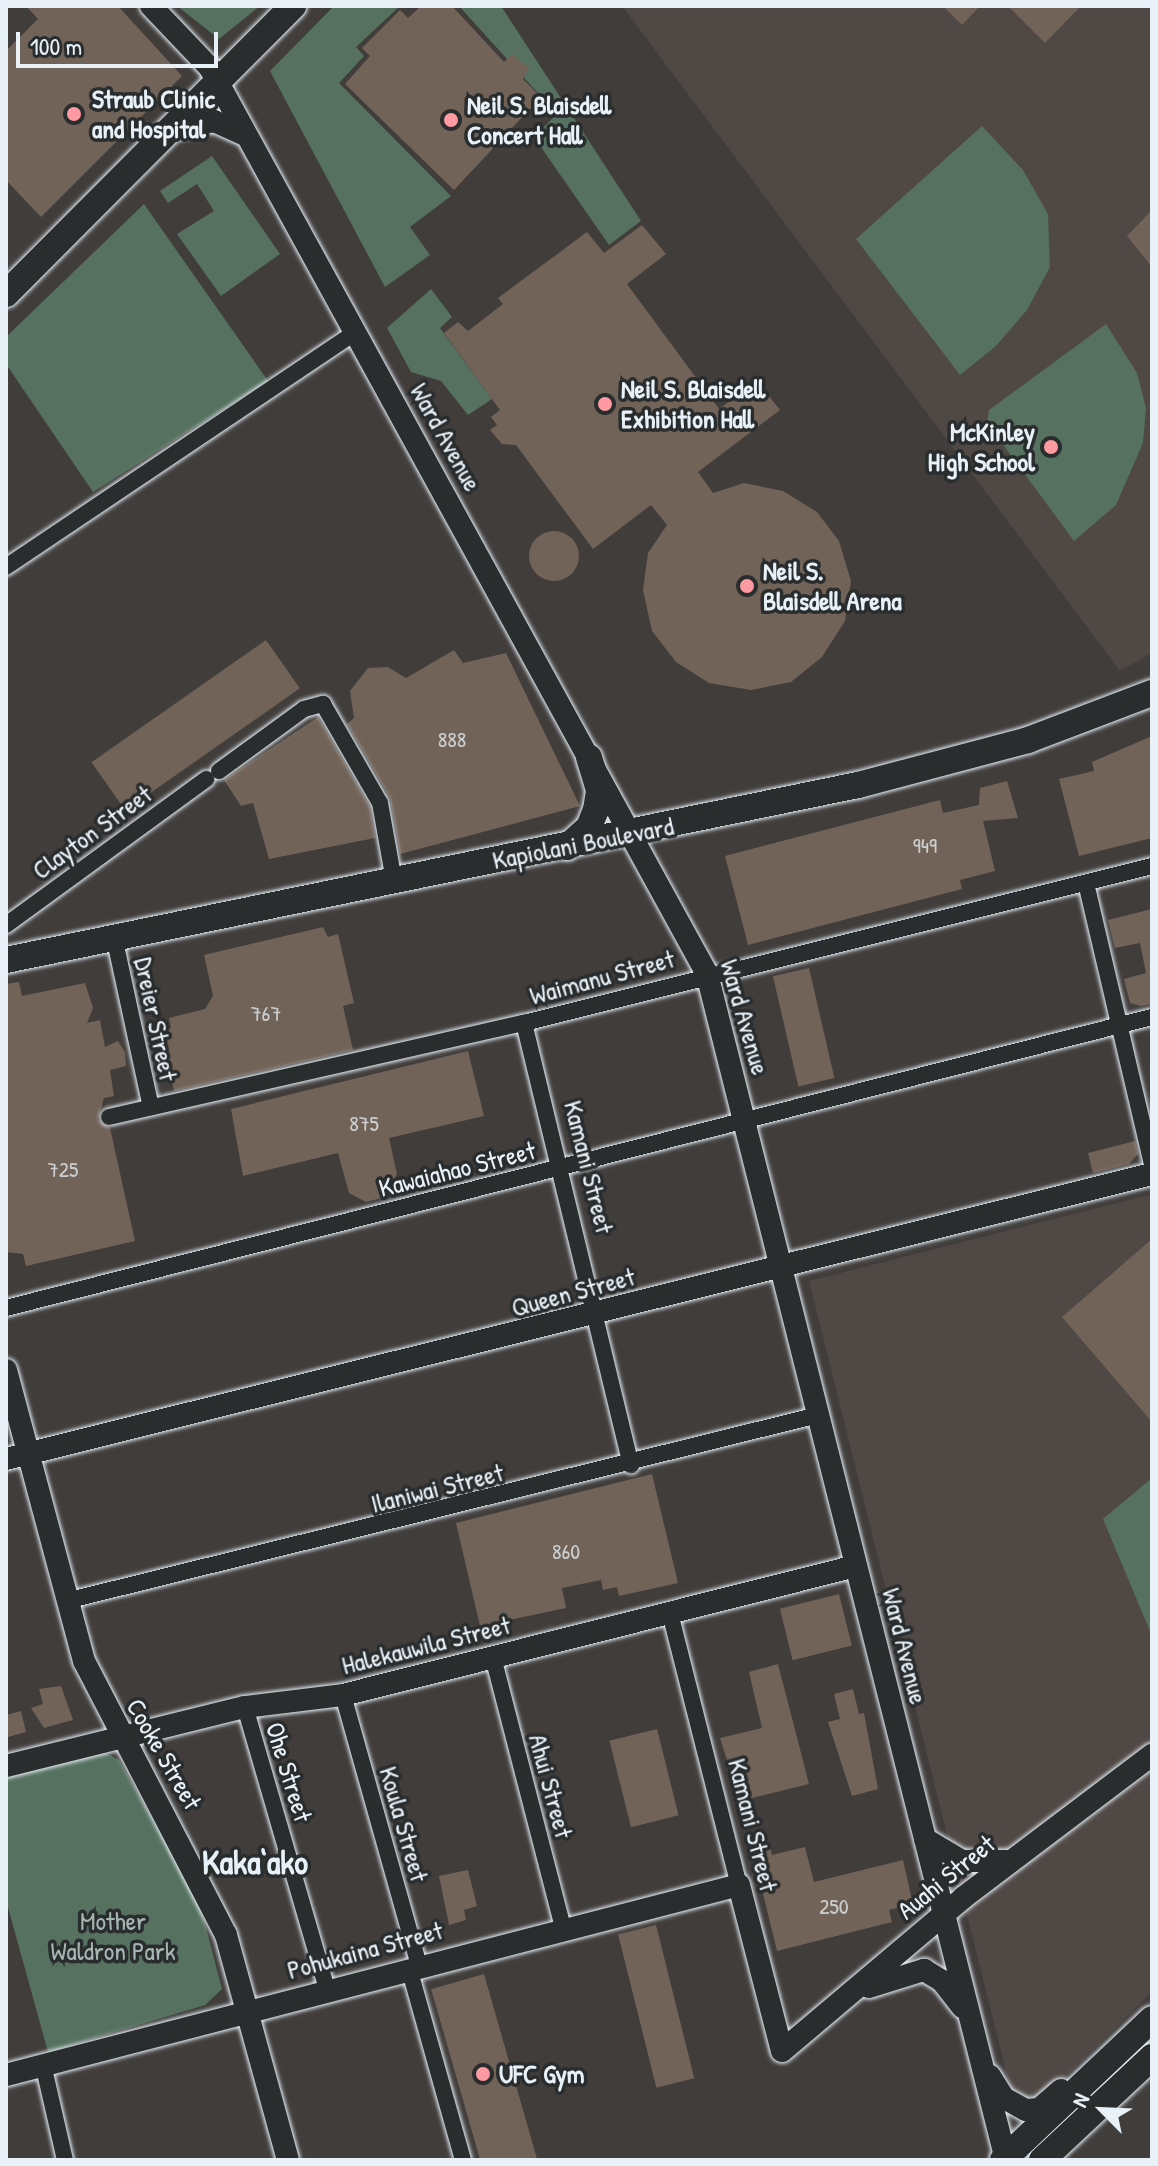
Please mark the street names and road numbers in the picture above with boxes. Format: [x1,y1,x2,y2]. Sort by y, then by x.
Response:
street label: Ward Avenue [404,378,488,496]
street label: Clayton Street [26,778,158,886]
street label: Kapiolani Boulevard [490,810,676,876]
street label: Waimanu Street [526,943,678,1011]
street label: Dreier Street [128,954,184,1084]
street label: Ward Avenue [714,956,776,1078]
street label: Kamani Street [557,1097,621,1237]
street label: Kawaiahao Street [376,1134,538,1204]
street label: Queen Street [508,1261,638,1323]
street label: Ilaniwai Street [368,1456,506,1520]
street label: Ward Avenue [876,1585,934,1707]
street label: Halekauwila Street [339,1609,513,1681]
street label: Cooke Street [120,1693,208,1815]
street label: Ohe Street [259,1719,319,1825]
street label: Ahui Street [522,1731,580,1841]
street label: Kamani Street [721,1755,785,1895]
street label: Koula Street [373,1763,435,1885]
street label: Auahi Street [891,1828,1001,1926]
street label: Pohukaina Street [284,1914,446,1986]

